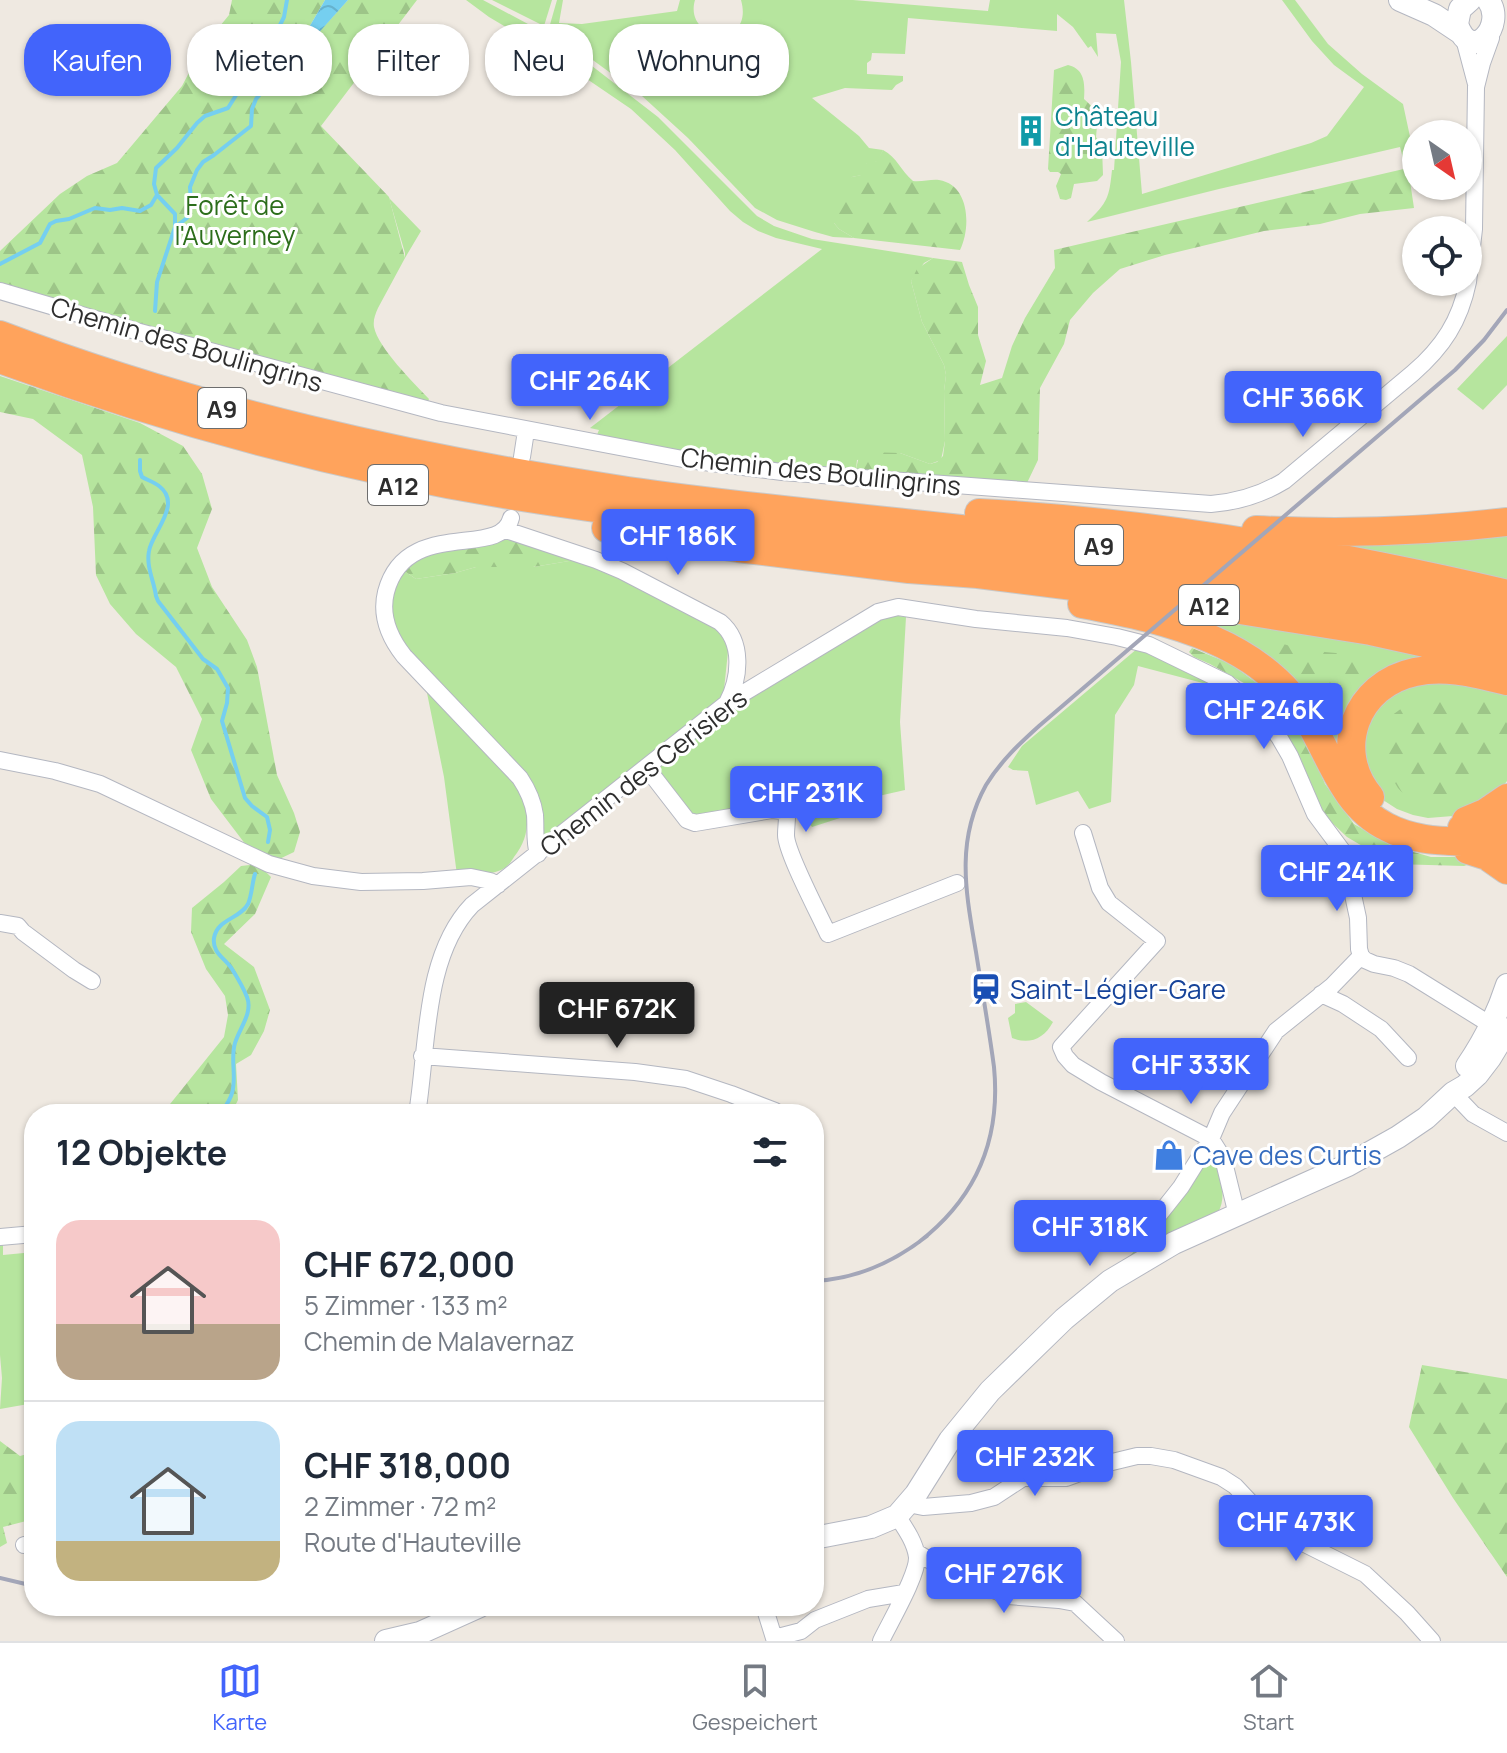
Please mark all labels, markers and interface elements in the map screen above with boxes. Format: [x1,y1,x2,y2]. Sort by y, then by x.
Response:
chip: Kaufen [24,24,171,96]
chip: Mieten [187,24,332,96]
chip: Filter [348,24,469,96]
chip: Neu [485,24,593,96]
chip: Wohnung [609,24,789,96]
place label: Château d'Hauteville [1055,98,1195,164]
building icon: Château d'Hauteville [1014,114,1048,148]
north arrow [1402,120,1482,200]
map controls [1402,120,1482,296]
park label: Forêt de l'Auverney [175,187,296,253]
button: locate [1402,216,1482,296]
street label: Chemin des Boulingrins [47,288,327,400]
pin: CHF 264K [507,354,673,422]
text: CHF 264K [529,362,651,398]
pin: CHF 366K [1220,371,1386,439]
text: CHF 366K [1242,379,1364,415]
road number: A9 [198,388,246,428]
street label: Chemin des Boulingrins [679,438,963,504]
road number: A12 [368,465,428,505]
pin: CHF 186K [595,509,761,577]
text: CHF 186K [619,517,737,553]
road number: A9 [1075,525,1123,565]
road number: A12 [1179,585,1239,625]
street label: Chemin des Cerisiers [532,680,754,864]
pin: CHF 246K [1181,683,1347,751]
text: CHF 246K [1204,691,1324,727]
pin: CHF 231K [723,766,889,834]
text: CHF 231K [748,774,864,810]
pin: CHF 241K [1254,845,1420,913]
text: CHF 241K [1279,853,1395,889]
place label: Saint-Légier-Gare [1010,971,1226,1007]
station icon: Saint-Légier-Gare [969,972,1003,1006]
pin: CHF 672K [534,982,700,1050]
text: CHF 672K [557,990,677,1026]
pin: CHF 333K [1108,1038,1274,1106]
text: CHF 333K [1132,1046,1250,1082]
text: 12 Objekte [56,1129,227,1175]
icon: filters [748,1130,792,1174]
place label: Cave des Curtis [1193,1137,1382,1173]
shop icon: Cave des Curtis [1152,1138,1186,1172]
pin: CHF 318K [1007,1200,1173,1268]
text: CHF 318K [1032,1208,1148,1244]
text: CHF 672,000 [304,1241,515,1287]
icon: home [120,1252,216,1348]
text: 5 Zimmer · 133 m² [304,1287,508,1323]
text: Chemin de Malavernaz [304,1323,575,1359]
pin: CHF 232K [952,1430,1118,1498]
text: CHF 232K [975,1438,1095,1474]
text: CHF 318,000 [304,1442,511,1488]
icon: home [120,1453,216,1549]
text: 2 Zimmer · 72 m² [304,1488,496,1524]
pin: CHF 473K [1213,1495,1379,1563]
text: CHF 473K [1237,1503,1355,1539]
text: Route d'Hauteville [304,1524,521,1560]
pin: CHF 276K [921,1547,1087,1615]
text: CHF 276K [944,1555,1064,1591]
tab: Karte [213,1659,267,1737]
tab: Gespeichert [692,1659,818,1737]
tab: Start [1243,1659,1294,1737]

